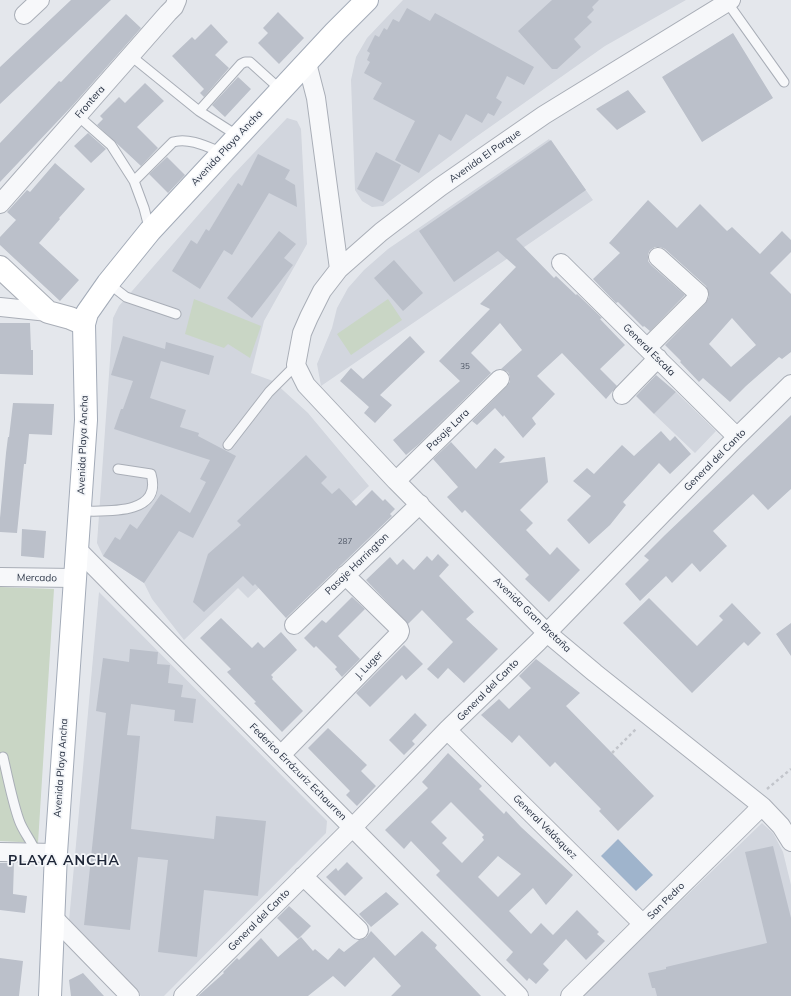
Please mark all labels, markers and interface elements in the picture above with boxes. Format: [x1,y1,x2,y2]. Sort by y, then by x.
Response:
street label: Frontera [73,83,107,121]
street label: Avenida Playa Ancha [189,108,265,188]
street label: Avenida El Parque [447,127,523,185]
street label: General Escala [620,321,678,379]
house number: 35 [460,362,470,372]
street label: Avenida Playa Ancha [75,395,91,495]
street label: Pasaje Lara [424,407,472,453]
street label: General del Canto [682,427,748,493]
street label: Pasaje Harrington [323,531,391,597]
house number: 287 [338,537,352,547]
street label: Mercado [17,572,57,584]
street label: Avenida Gran Bretaña [491,575,573,655]
street label: J. Luger [353,649,385,681]
street label: General del Canto [455,657,521,723]
street label: Avenida Playa Ancha [52,718,70,818]
street label: Federico Errázuriz Echaurren [247,721,349,823]
street label: General Velásquez [510,792,580,862]
district label: PLAYA ANCHA [8,853,120,869]
street label: San Pedro [645,880,687,922]
street label: General del Canto [226,887,292,953]

